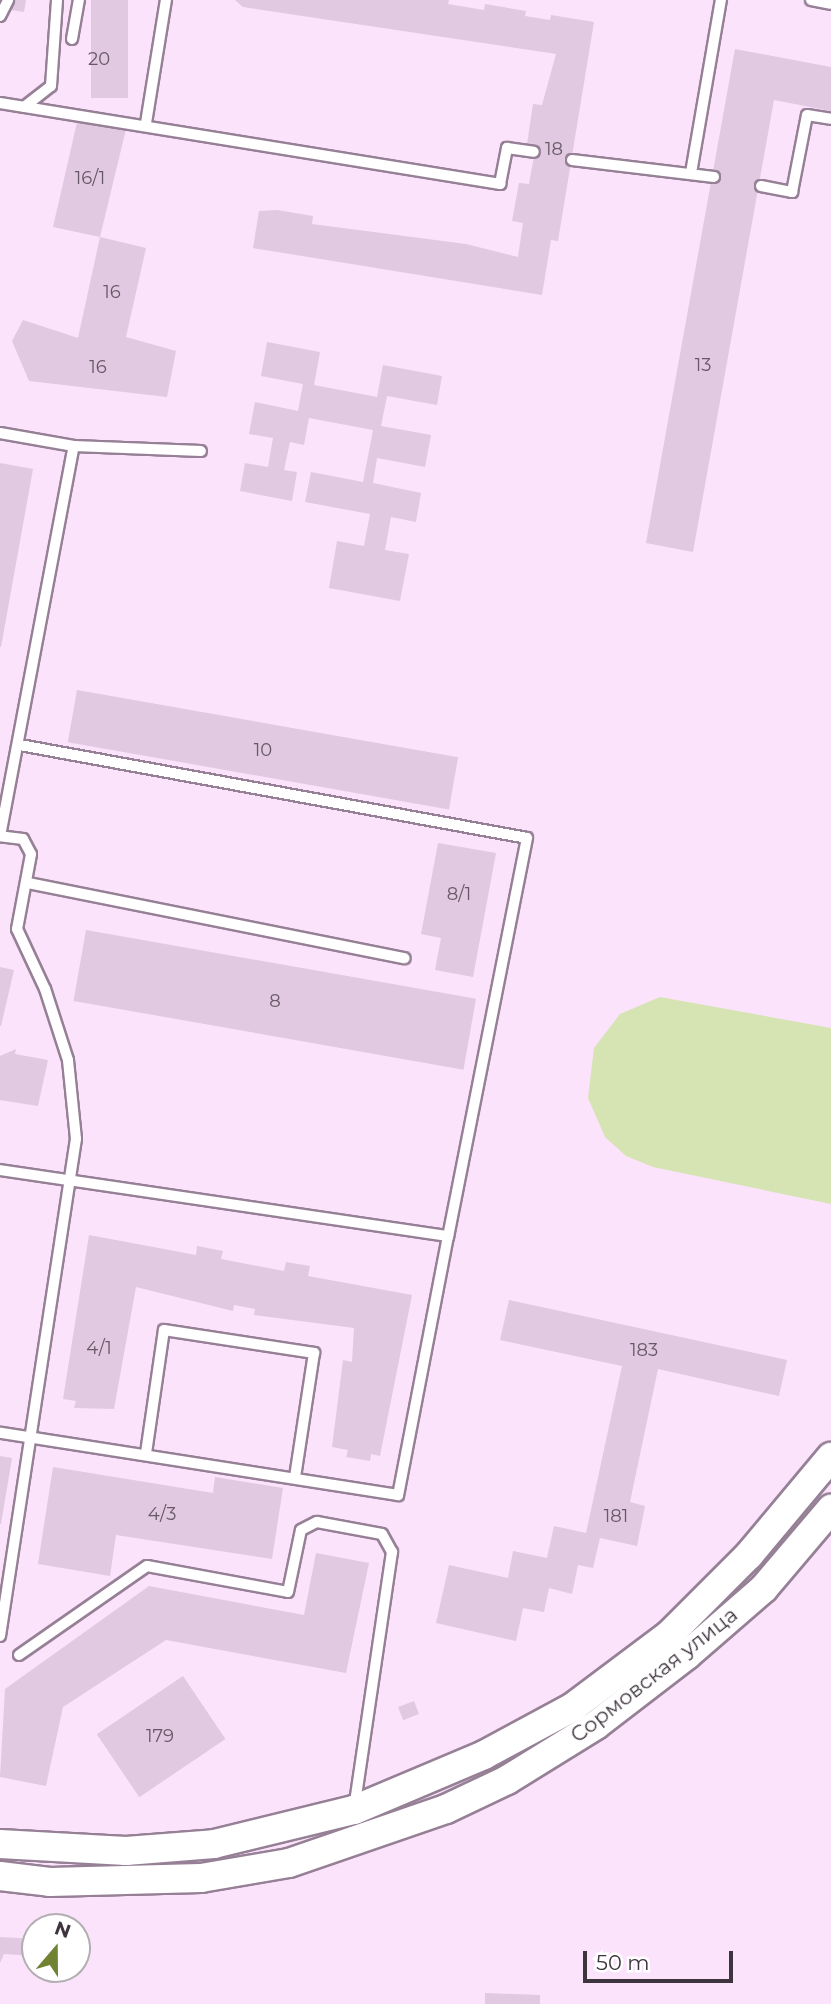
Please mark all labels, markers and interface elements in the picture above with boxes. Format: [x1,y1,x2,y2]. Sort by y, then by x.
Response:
house number: 20 [88,48,110,70]
house number: 18 [545,138,563,160]
house number: 16/1 [75,167,105,189]
house number: 16 [103,281,121,303]
house number: 13 [695,354,711,376]
house number: 16 [89,356,107,378]
house number: 10 [254,739,272,761]
house number: 8/1 [447,883,471,905]
house number: 8 [269,990,281,1012]
house number: 4/1 [86,1337,112,1359]
house number: 183 [630,1339,658,1361]
house number: 4/3 [148,1503,176,1525]
house number: 181 [604,1505,628,1527]
street label: Сормовская улица [566,1602,742,1748]
house number: 179 [146,1725,174,1747]
north arrow [21,1913,91,1983]
text: N [52,1916,74,1943]
scale bar [586,1938,736,1982]
text: 50 m [596,1950,650,1975]

